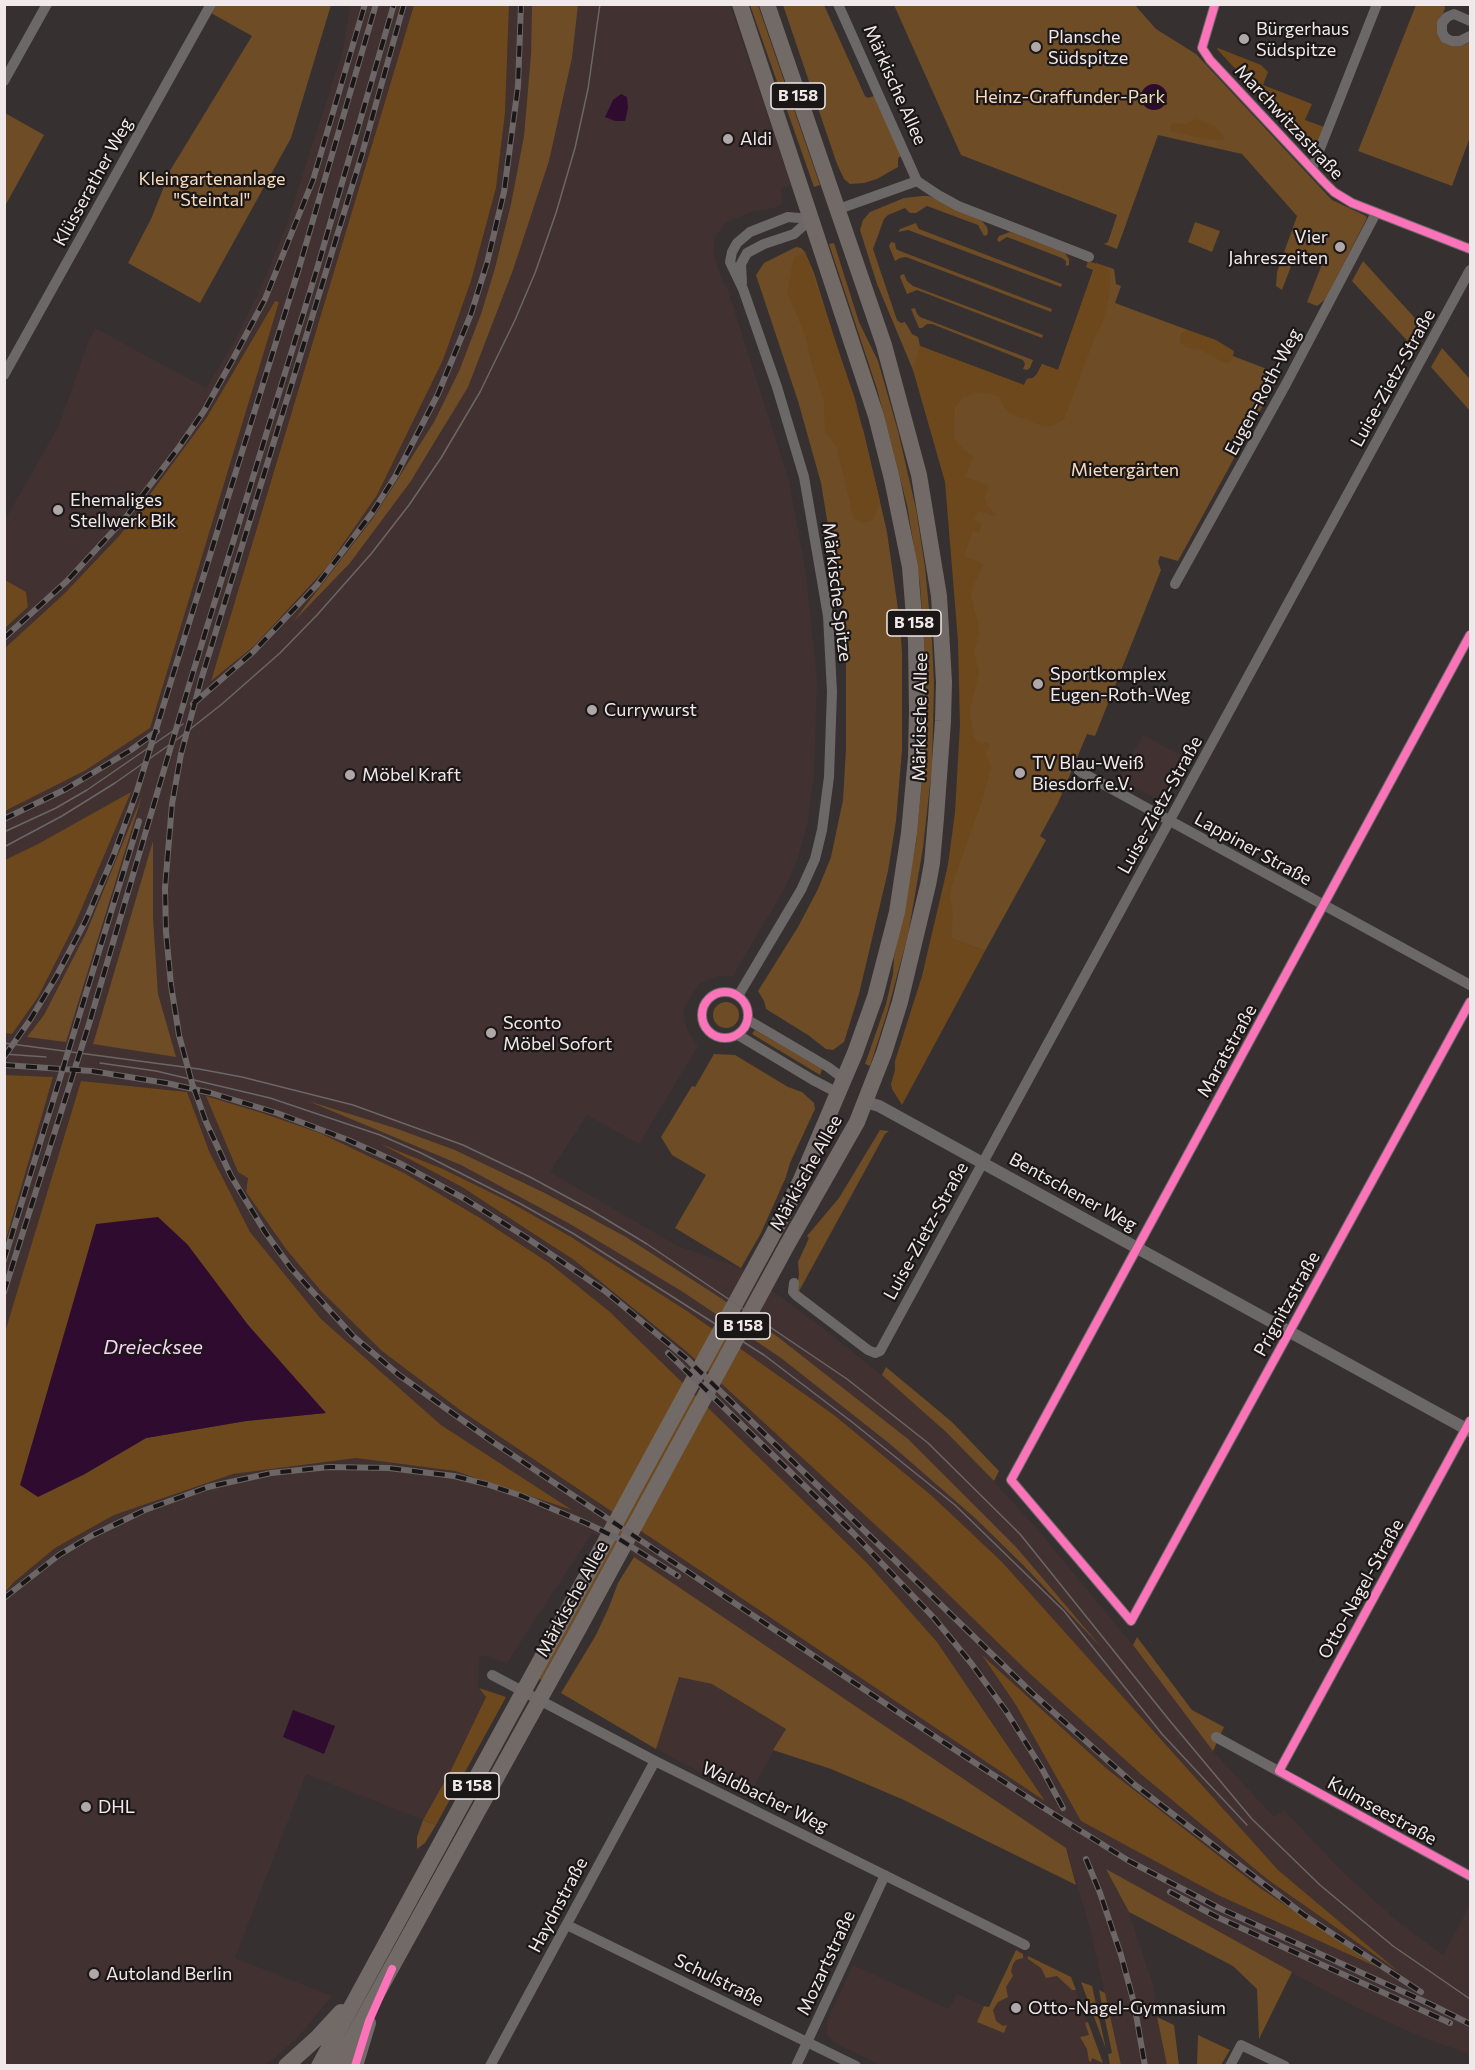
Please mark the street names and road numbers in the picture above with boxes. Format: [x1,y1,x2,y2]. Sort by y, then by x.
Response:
street label: Märkische Allee [859,22,931,148]
street label: Marchwitzastraße [1230,60,1348,184]
road number: B 158 [771,83,825,109]
street label: Klüsserather Weg [49,114,137,250]
street label: Luise-Zietz-Straße [1346,305,1440,451]
street label: Eugen-Roth-Weg [1220,325,1306,459]
street label: Märkische Spitze [818,521,856,663]
road number: B 158 [887,610,941,636]
street label: Märkische Allee [908,652,932,782]
street label: Luise-Zietz-Straße [1113,732,1207,878]
street label: Lappiner Straße [1191,808,1315,890]
street label: Maratstraße [1193,1001,1261,1101]
street label: Märkische Allee [765,1111,847,1235]
street label: Bentschener Weg [1005,1148,1141,1236]
street label: Luise-Zietz-Straße [879,1158,973,1304]
street label: Prignitzstraße [1249,1248,1325,1360]
road number: B 158 [716,1313,770,1339]
street label: Otto-Nagel-Straße [1314,1515,1408,1663]
street label: Märkische Allee [531,1537,613,1661]
street label: Waldbacher Weg [698,1757,832,1837]
street label: Kulmseestraße [1324,1772,1440,1850]
road number: B 158 [445,1773,499,1799]
street label: Haydnstraße [524,1854,592,1956]
street label: Mozartstraße [792,1907,860,2019]
street label: Schulstraße [671,1949,767,2011]

